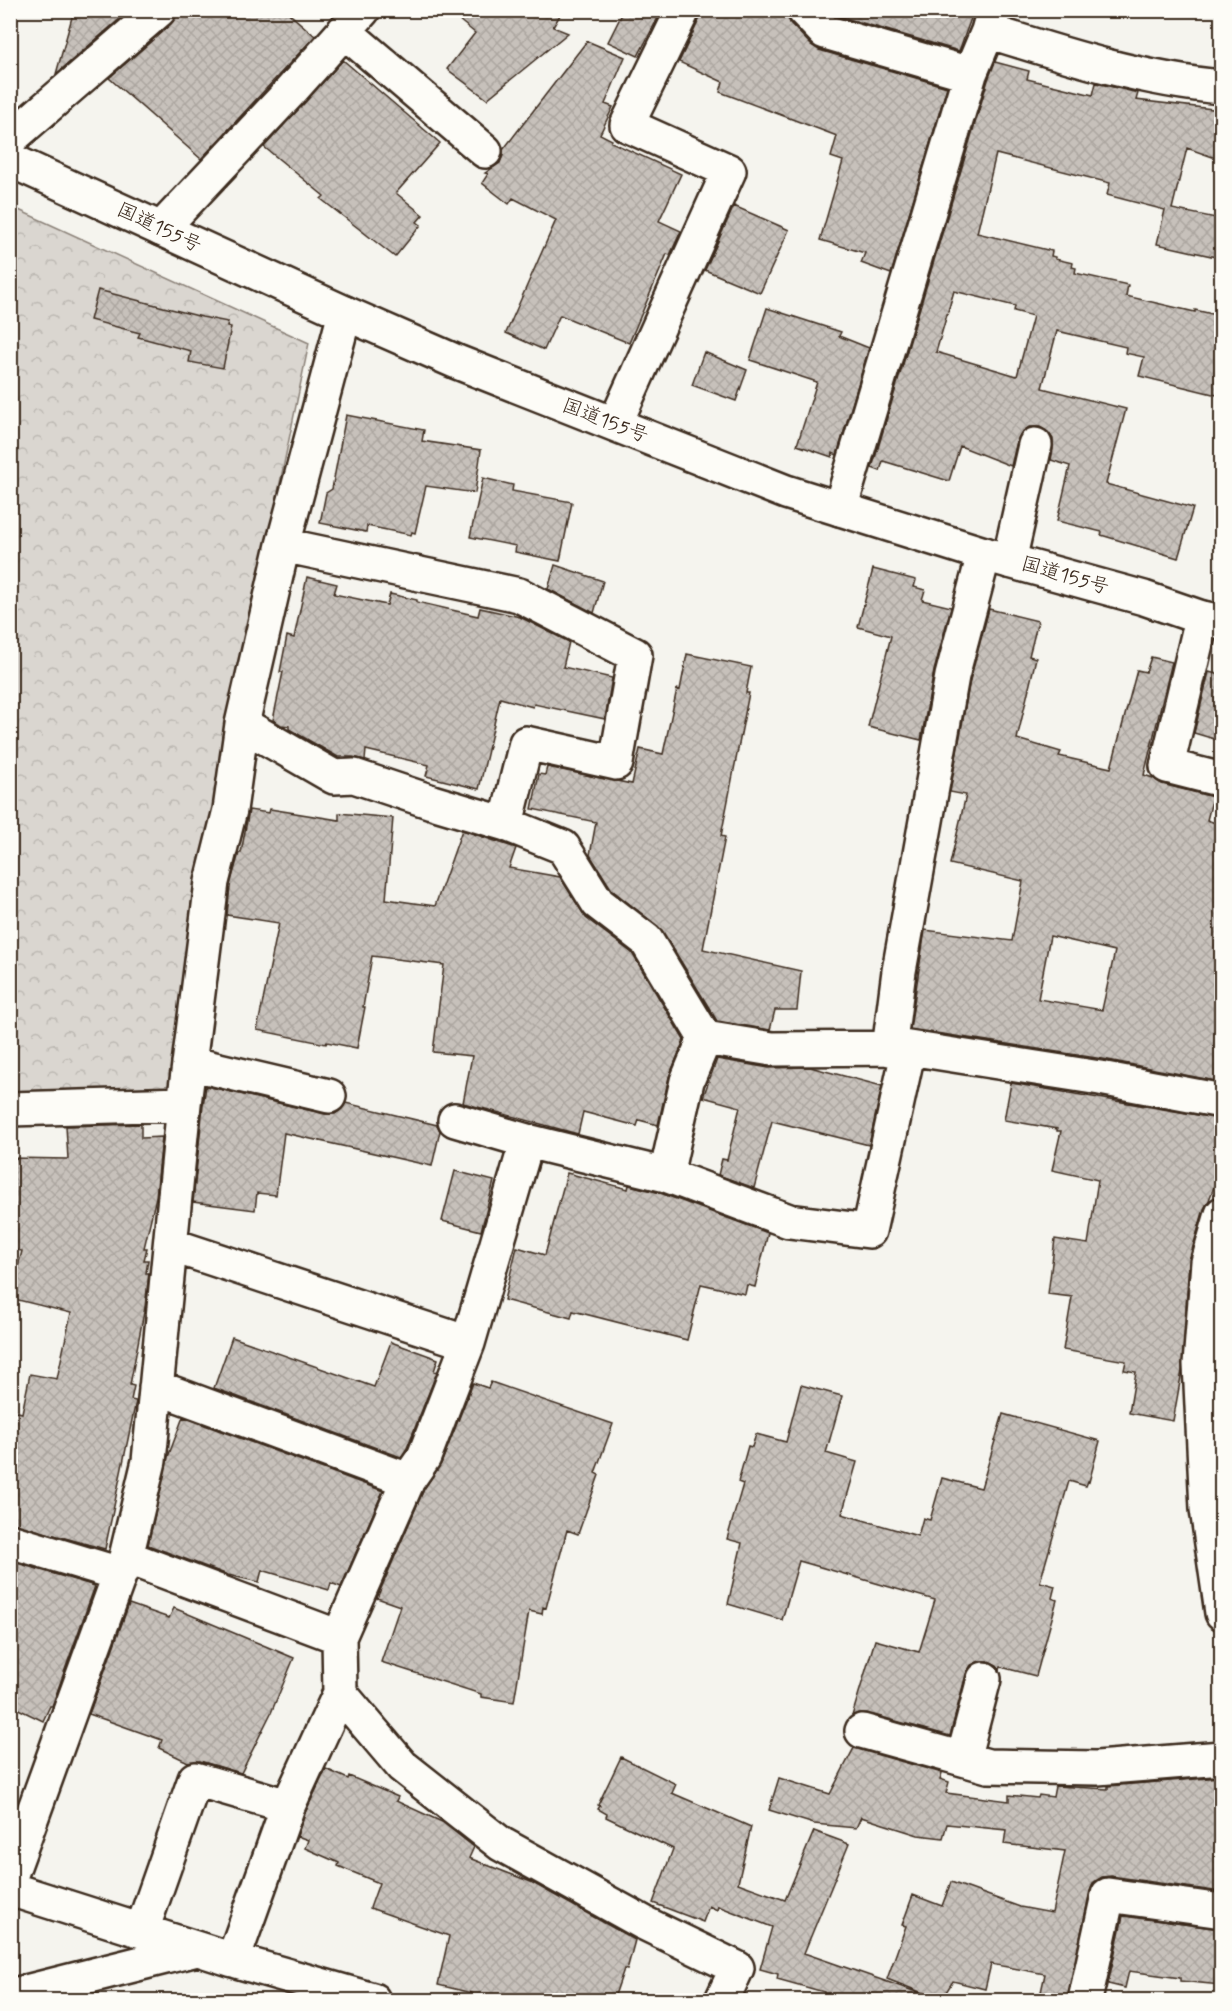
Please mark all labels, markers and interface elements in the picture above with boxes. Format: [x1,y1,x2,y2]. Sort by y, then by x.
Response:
street label: 国道155号 [112,197,206,259]
street label: 国道155号 [558,392,652,450]
street label: 国道155号 [1018,551,1112,601]

